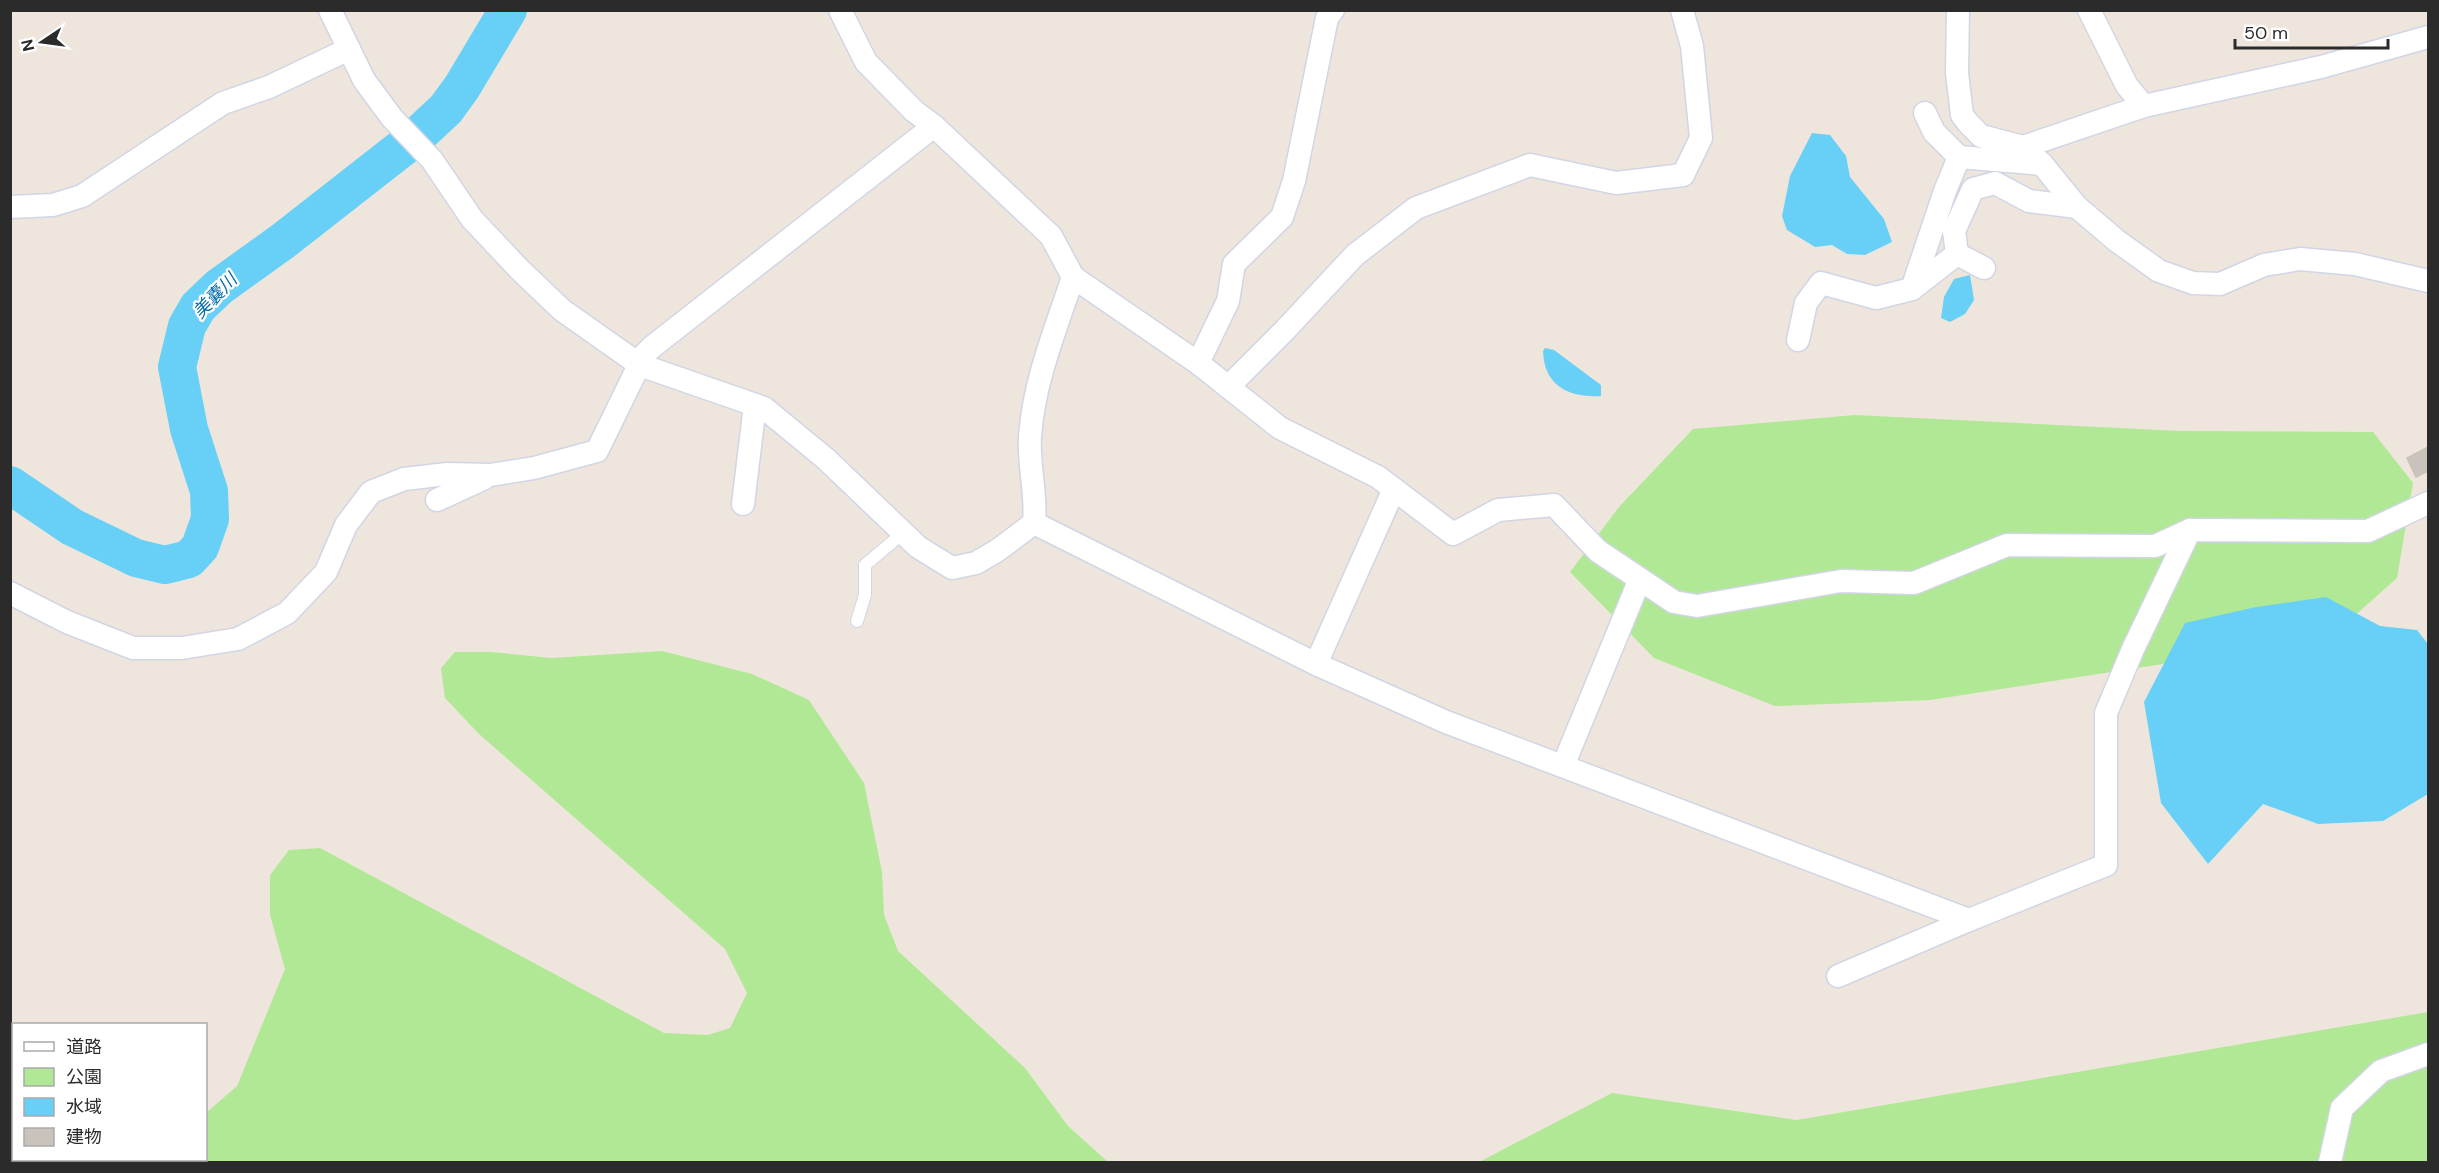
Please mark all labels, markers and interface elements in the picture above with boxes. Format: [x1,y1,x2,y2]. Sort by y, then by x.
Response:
north arrow [12,12,72,72]
scale bar [2235,12,2388,50]
text: 50 m [2244,21,2288,45]
text: N [16,37,39,53]
water label: 美嚢川 [188,267,244,324]
legend [12,1023,207,1161]
text: 道路 [66,1035,102,1059]
text: 公園 [66,1065,102,1089]
text: 水域 [66,1095,102,1119]
text: 建物 [66,1125,102,1149]

